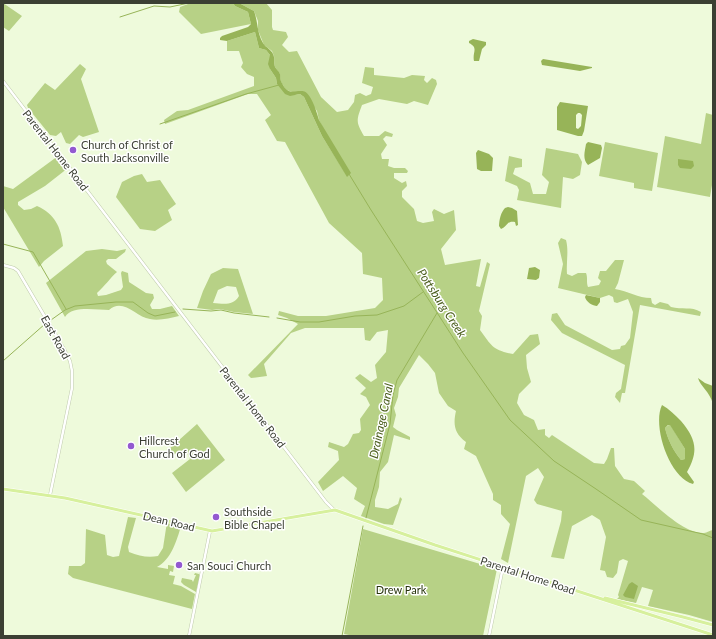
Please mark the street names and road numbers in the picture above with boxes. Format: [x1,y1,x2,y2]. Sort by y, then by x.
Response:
street label: Parental Home Road [20,107,92,193]
street label: East Road [39,313,73,361]
street label: Parental Home Road [217,364,289,450]
street label: Dean Road [142,509,196,533]
street label: Parental Home Road [479,554,577,596]

